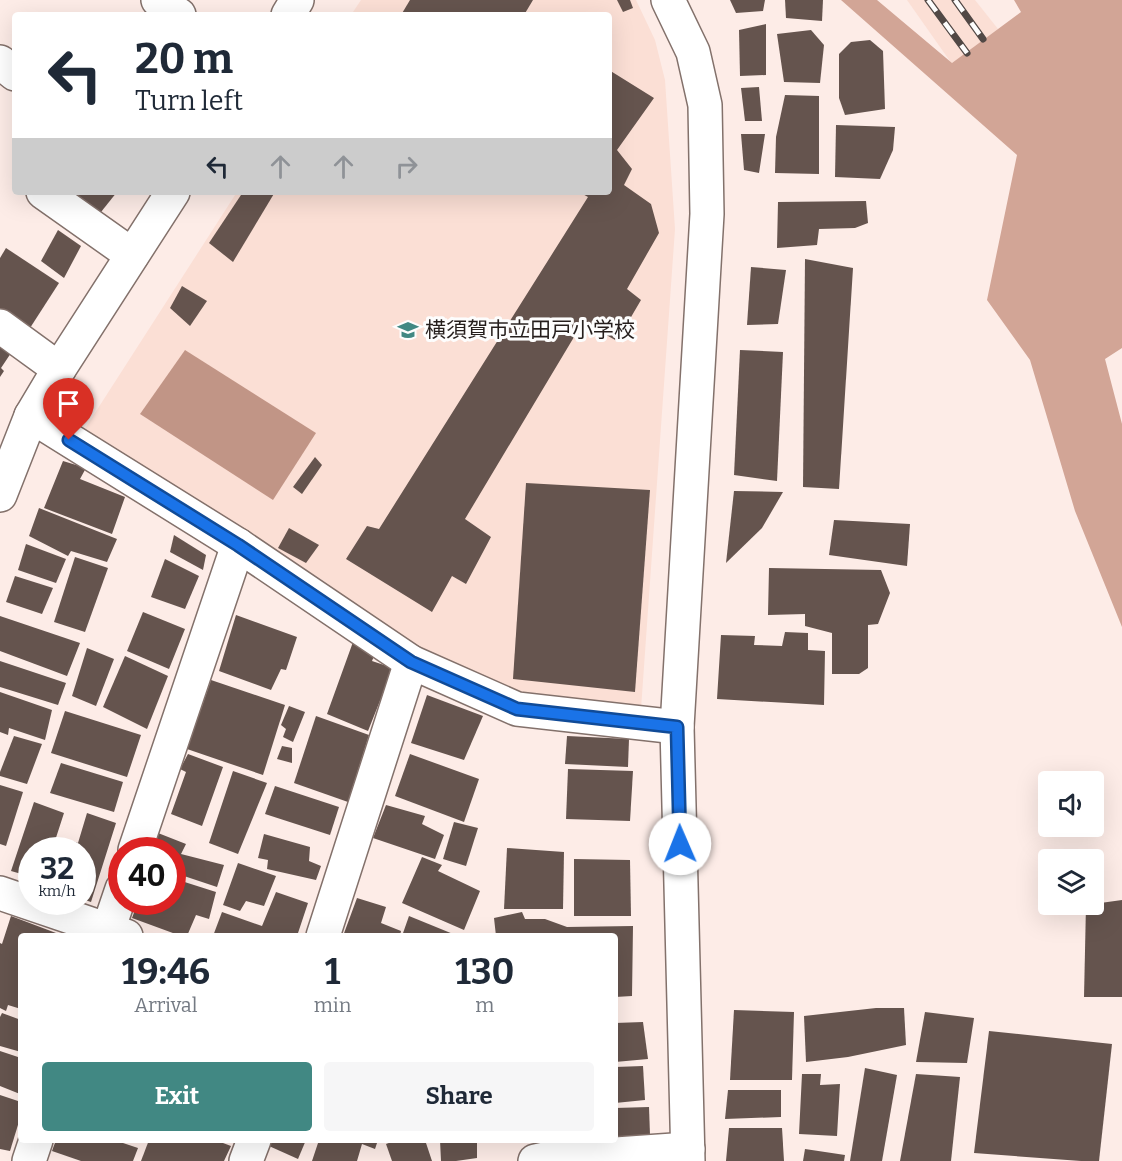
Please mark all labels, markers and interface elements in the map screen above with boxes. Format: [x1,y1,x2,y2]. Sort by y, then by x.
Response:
text: 20 m [135,34,233,84]
icon: left [36,36,114,114]
text: Turn left [135,85,243,117]
icon: left [201,150,234,183]
icon: ahead [264,150,297,183]
icon: ahead [327,150,360,183]
icon: right [390,150,423,183]
place label: 横須賀市立田戸小学校 [425,317,635,343]
school or university icon: 横須賀市立田戸小学校 [396,318,420,342]
pin [43,378,94,440]
icon: arrive [52,387,85,420]
map controls [1038,771,1104,915]
button: sound [1038,771,1104,837]
position arrow [648,812,712,876]
speed limit sign: 40 [108,837,186,915]
button: layers [1038,849,1104,915]
text: 32 [40,851,74,887]
text: km/h [38,882,76,900]
text: 19:46 [122,950,210,994]
text: 1 [325,950,340,994]
text: 130 [455,950,514,994]
text: Arrival [134,993,198,1017]
text: min [314,993,351,1017]
text: m [475,993,494,1017]
button: Exit [42,1062,312,1131]
button: Share [324,1062,594,1131]

